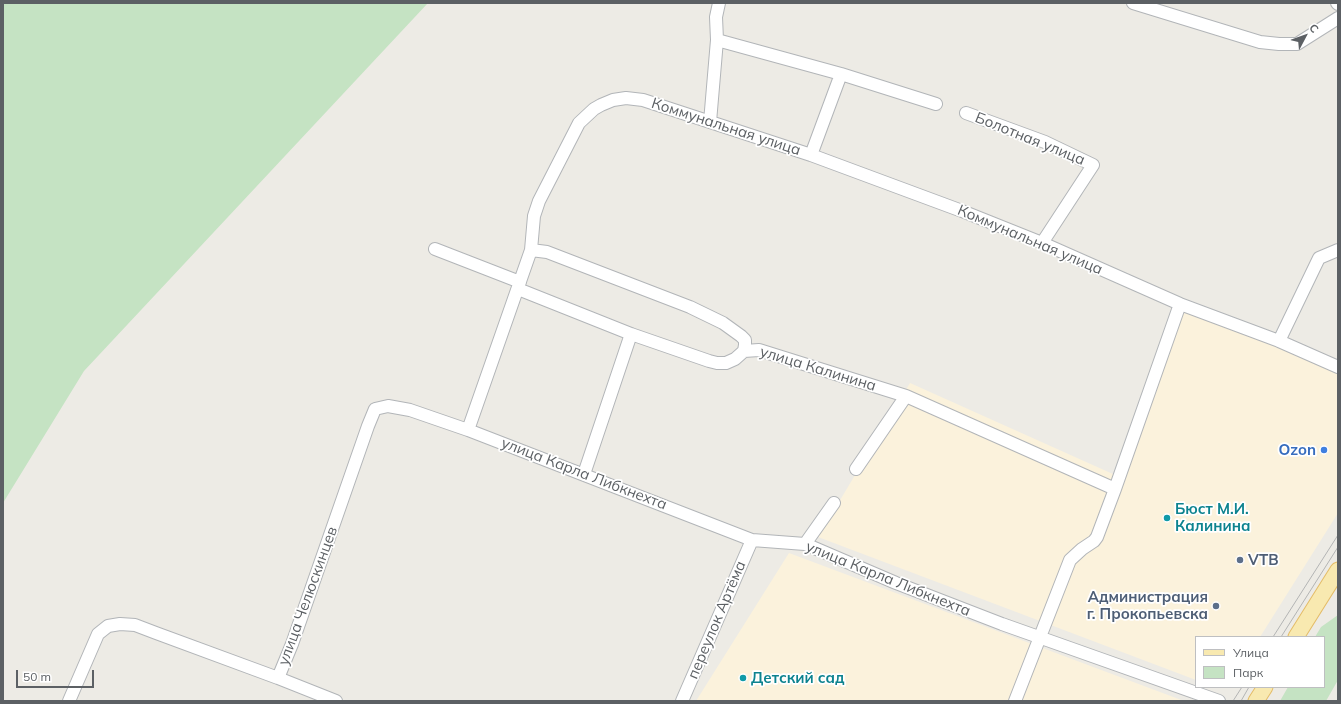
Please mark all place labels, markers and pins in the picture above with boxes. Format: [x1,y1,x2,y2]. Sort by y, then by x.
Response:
place label: Ozon [1279,441,1316,459]
marker: Ozon [1319,445,1329,455]
place label: Бюст М.И. Калинина [1175,500,1250,535]
marker: Бюст М.И. Калинина [1162,513,1172,523]
place label: VTB [1248,551,1279,569]
marker: VTB [1235,555,1245,565]
place label: Администрация г. Прокопьевска [1087,588,1208,623]
marker: Администрация г. Прокопьевска [1211,601,1221,611]
place label: Детский сад [751,669,845,687]
marker: Детский сад [738,673,748,683]

